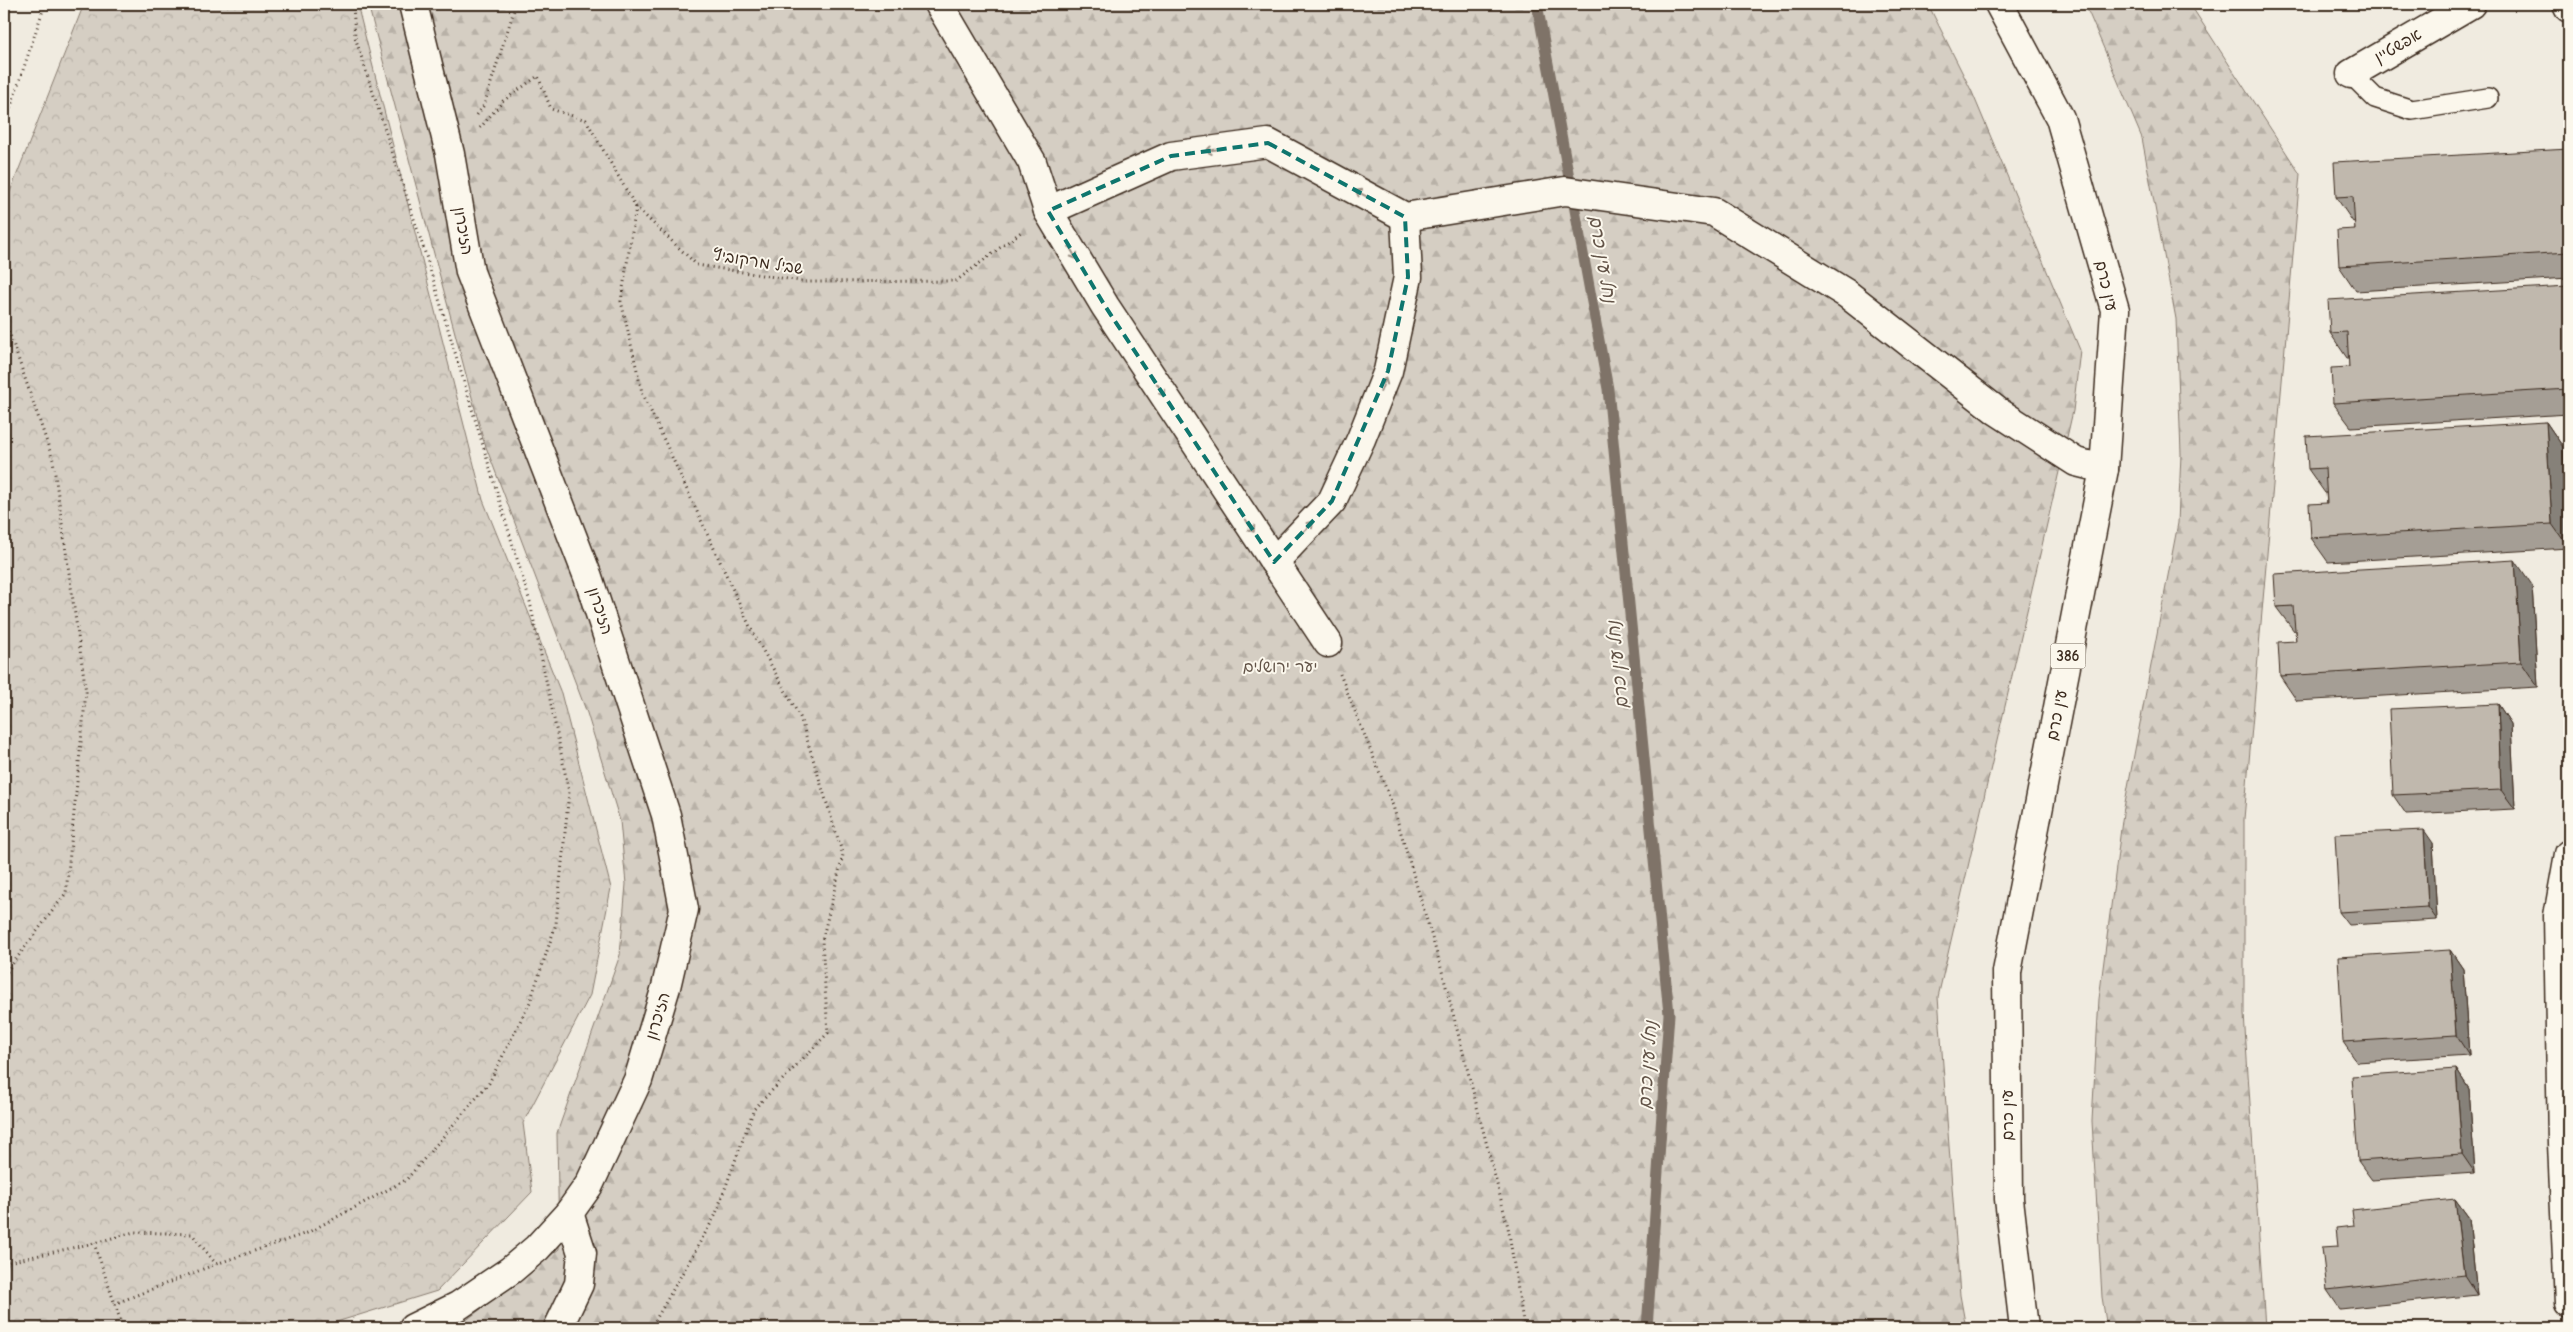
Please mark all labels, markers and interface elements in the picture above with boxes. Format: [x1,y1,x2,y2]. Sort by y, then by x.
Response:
street label: אפשטיין [2371,25,2425,67]
one-way arrow [1205,146,1221,156]
one-way arrow [1355,189,1370,198]
street label: הזיכרון [449,206,476,257]
water label: נחל עין כרם [1583,214,1620,306]
one-way arrow [1069,245,1079,259]
street label: שביל מרקוביץ [711,246,804,279]
street label: עין כרם [2091,259,2121,313]
one-way arrow [1379,378,1388,393]
one-way arrow [1155,383,1166,397]
one-way arrow [1245,518,1255,532]
one-way arrow [1302,521,1314,533]
street label: הזיכרון [583,585,616,637]
water label: נחל עין כרם [1603,618,1634,710]
road number: 386 [2050,644,2086,668]
park label: יער ירושלים [1243,658,1317,676]
street label: עין כרם [2043,688,2071,742]
street label: הזיכרון [642,990,675,1042]
water label: נחל עין כרם [1634,1019,1663,1110]
street label: עין כרם [1999,1089,2017,1141]

